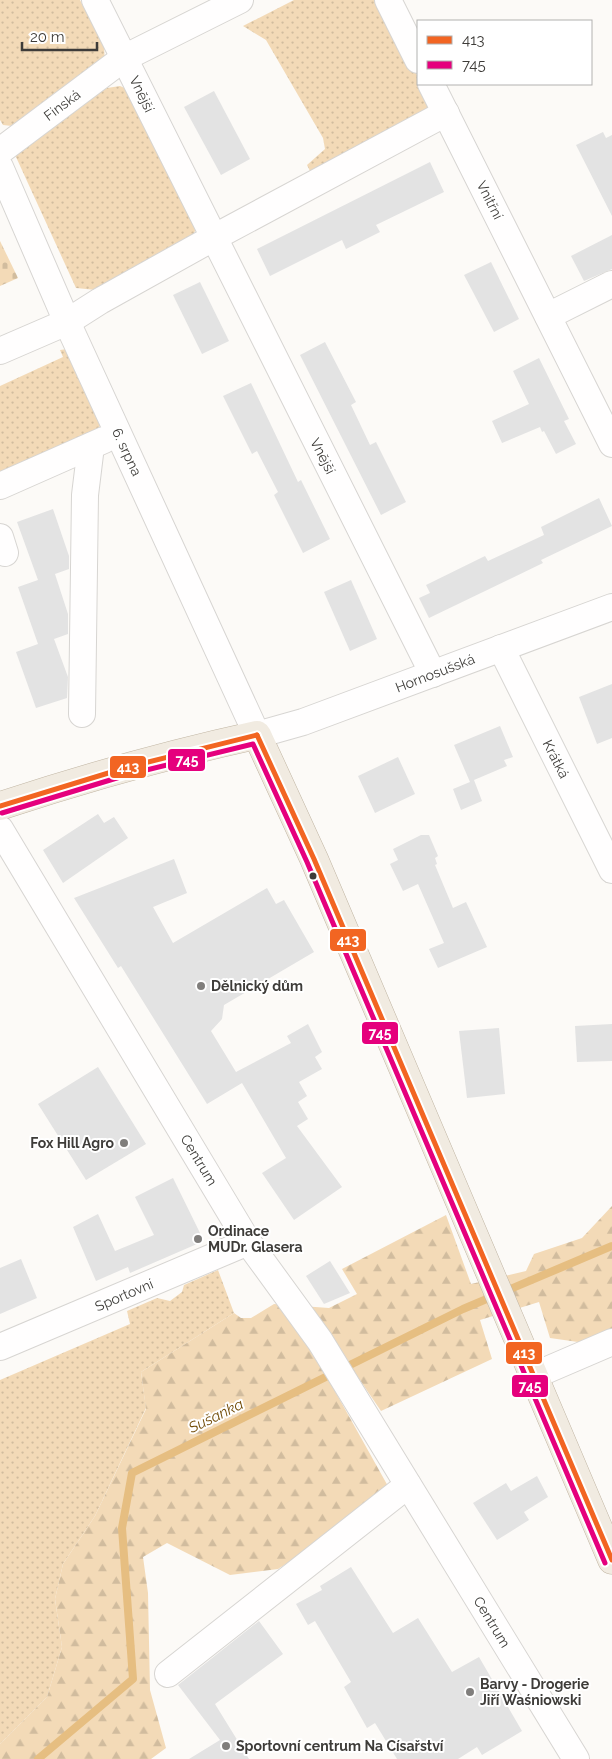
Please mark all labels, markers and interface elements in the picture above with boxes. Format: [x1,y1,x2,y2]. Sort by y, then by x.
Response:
scale bar [22,20,98,52]
legend [417,20,592,85]
text: 20 m [30,28,65,46]
text: 413 [462,31,485,49]
text: 745 [462,56,486,74]
street label: Vnější [126,73,158,116]
street label: Finská [41,86,83,124]
street label: Vnitřní [474,178,507,223]
street label: 6. srpna [109,426,145,478]
street label: Vnější [307,435,339,478]
street label: Hornosušská [393,651,477,695]
street label: Krátká [540,737,572,781]
line badge: 745 [167,748,206,772]
text: 745 [175,752,199,768]
line badge: 413 [109,755,147,779]
text: 413 [117,759,140,775]
unlabelled marker [308,871,318,881]
line badge: 413 [329,928,367,952]
text: 413 [337,932,360,948]
place label: Dělnický dům [211,978,303,994]
marker: Dělnický dům [195,980,207,992]
line badge: 745 [361,1021,399,1045]
text: 745 [368,1025,392,1041]
street label: Centrum [178,1132,220,1188]
place label: Fox Hill Agro [30,1135,115,1151]
marker: Fox Hill Agro [118,1137,130,1149]
place label: Ordinace MUDr. Glasera [208,1223,302,1255]
marker: Ordinace MUDr. Glasera [192,1233,204,1245]
street label: Sportovní [92,1275,156,1314]
line badge: 413 [505,1341,543,1365]
text: 413 [513,1345,536,1361]
line badge: 745 [511,1374,549,1398]
text: 745 [518,1378,542,1394]
water label: Sušanka [185,1395,246,1437]
street label: Centrum [471,1594,513,1650]
place label: Barvy - Drogerie Jiří Waśniowski [480,1676,590,1708]
marker: Barvy - Drogerie Jiří Waśniowski [464,1686,476,1698]
place label: Sportovní centrum Na Císařství [236,1738,444,1754]
marker: Sportovní centrum Na Císařství [220,1740,232,1752]

